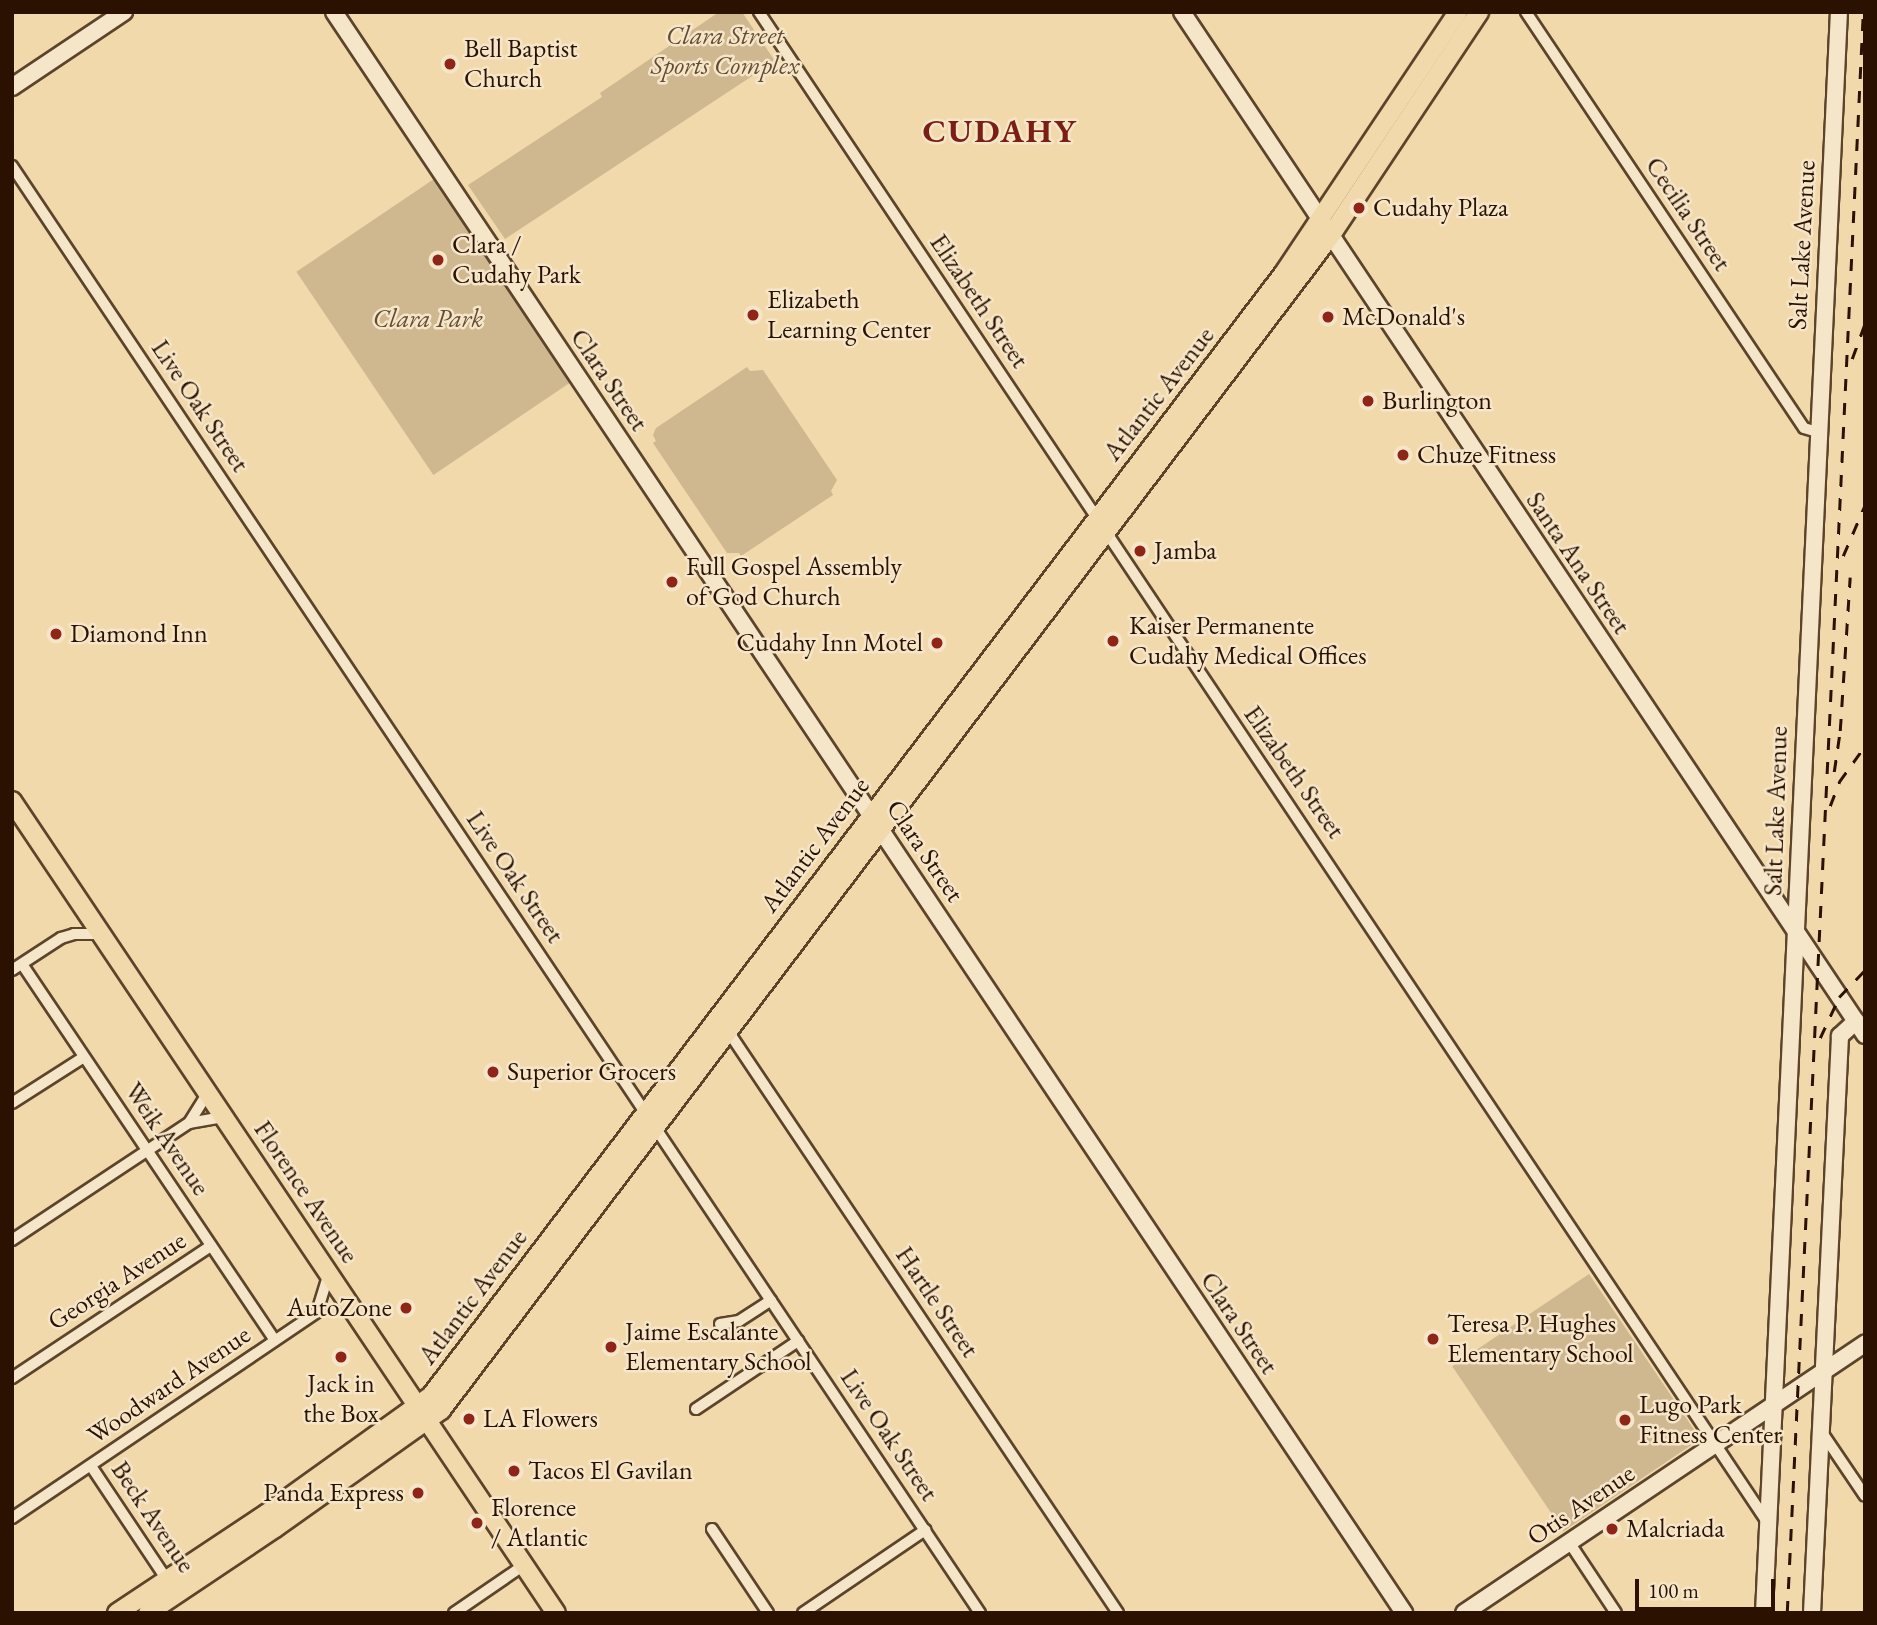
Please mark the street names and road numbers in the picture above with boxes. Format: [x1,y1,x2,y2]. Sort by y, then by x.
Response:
street label: Cecilia Street [1639,151,1737,277]
street label: Salt Lake Avenue [1782,159,1822,331]
street label: Elizabeth Street [923,228,1035,374]
street label: Atlantic Avenue [1097,321,1221,467]
street label: Clara Street [564,323,654,437]
street label: Live Oak Street [144,334,256,478]
street label: Santa Ana Street [1519,486,1637,640]
street label: Elizabeth Street [1237,700,1351,844]
street label: Salt Lake Avenue [1757,726,1795,896]
street label: Atlantic Avenue [754,771,876,919]
street label: Clara Street [880,794,970,908]
street label: Live Oak Street [459,805,571,949]
street label: Weik Avenue [118,1076,216,1202]
street label: Florence Avenue [247,1115,365,1269]
street label: Atlantic Avenue [412,1223,534,1371]
street label: Georgia Avenue [42,1225,192,1337]
street label: Hartle Street [889,1241,985,1363]
street label: Clara Street [1194,1266,1284,1380]
street label: Woodward Avenue [82,1319,256,1451]
street label: Live Oak Street [833,1363,945,1507]
street label: Beck Avenue [104,1455,202,1579]
street label: Otis Avenue [1521,1458,1641,1552]

